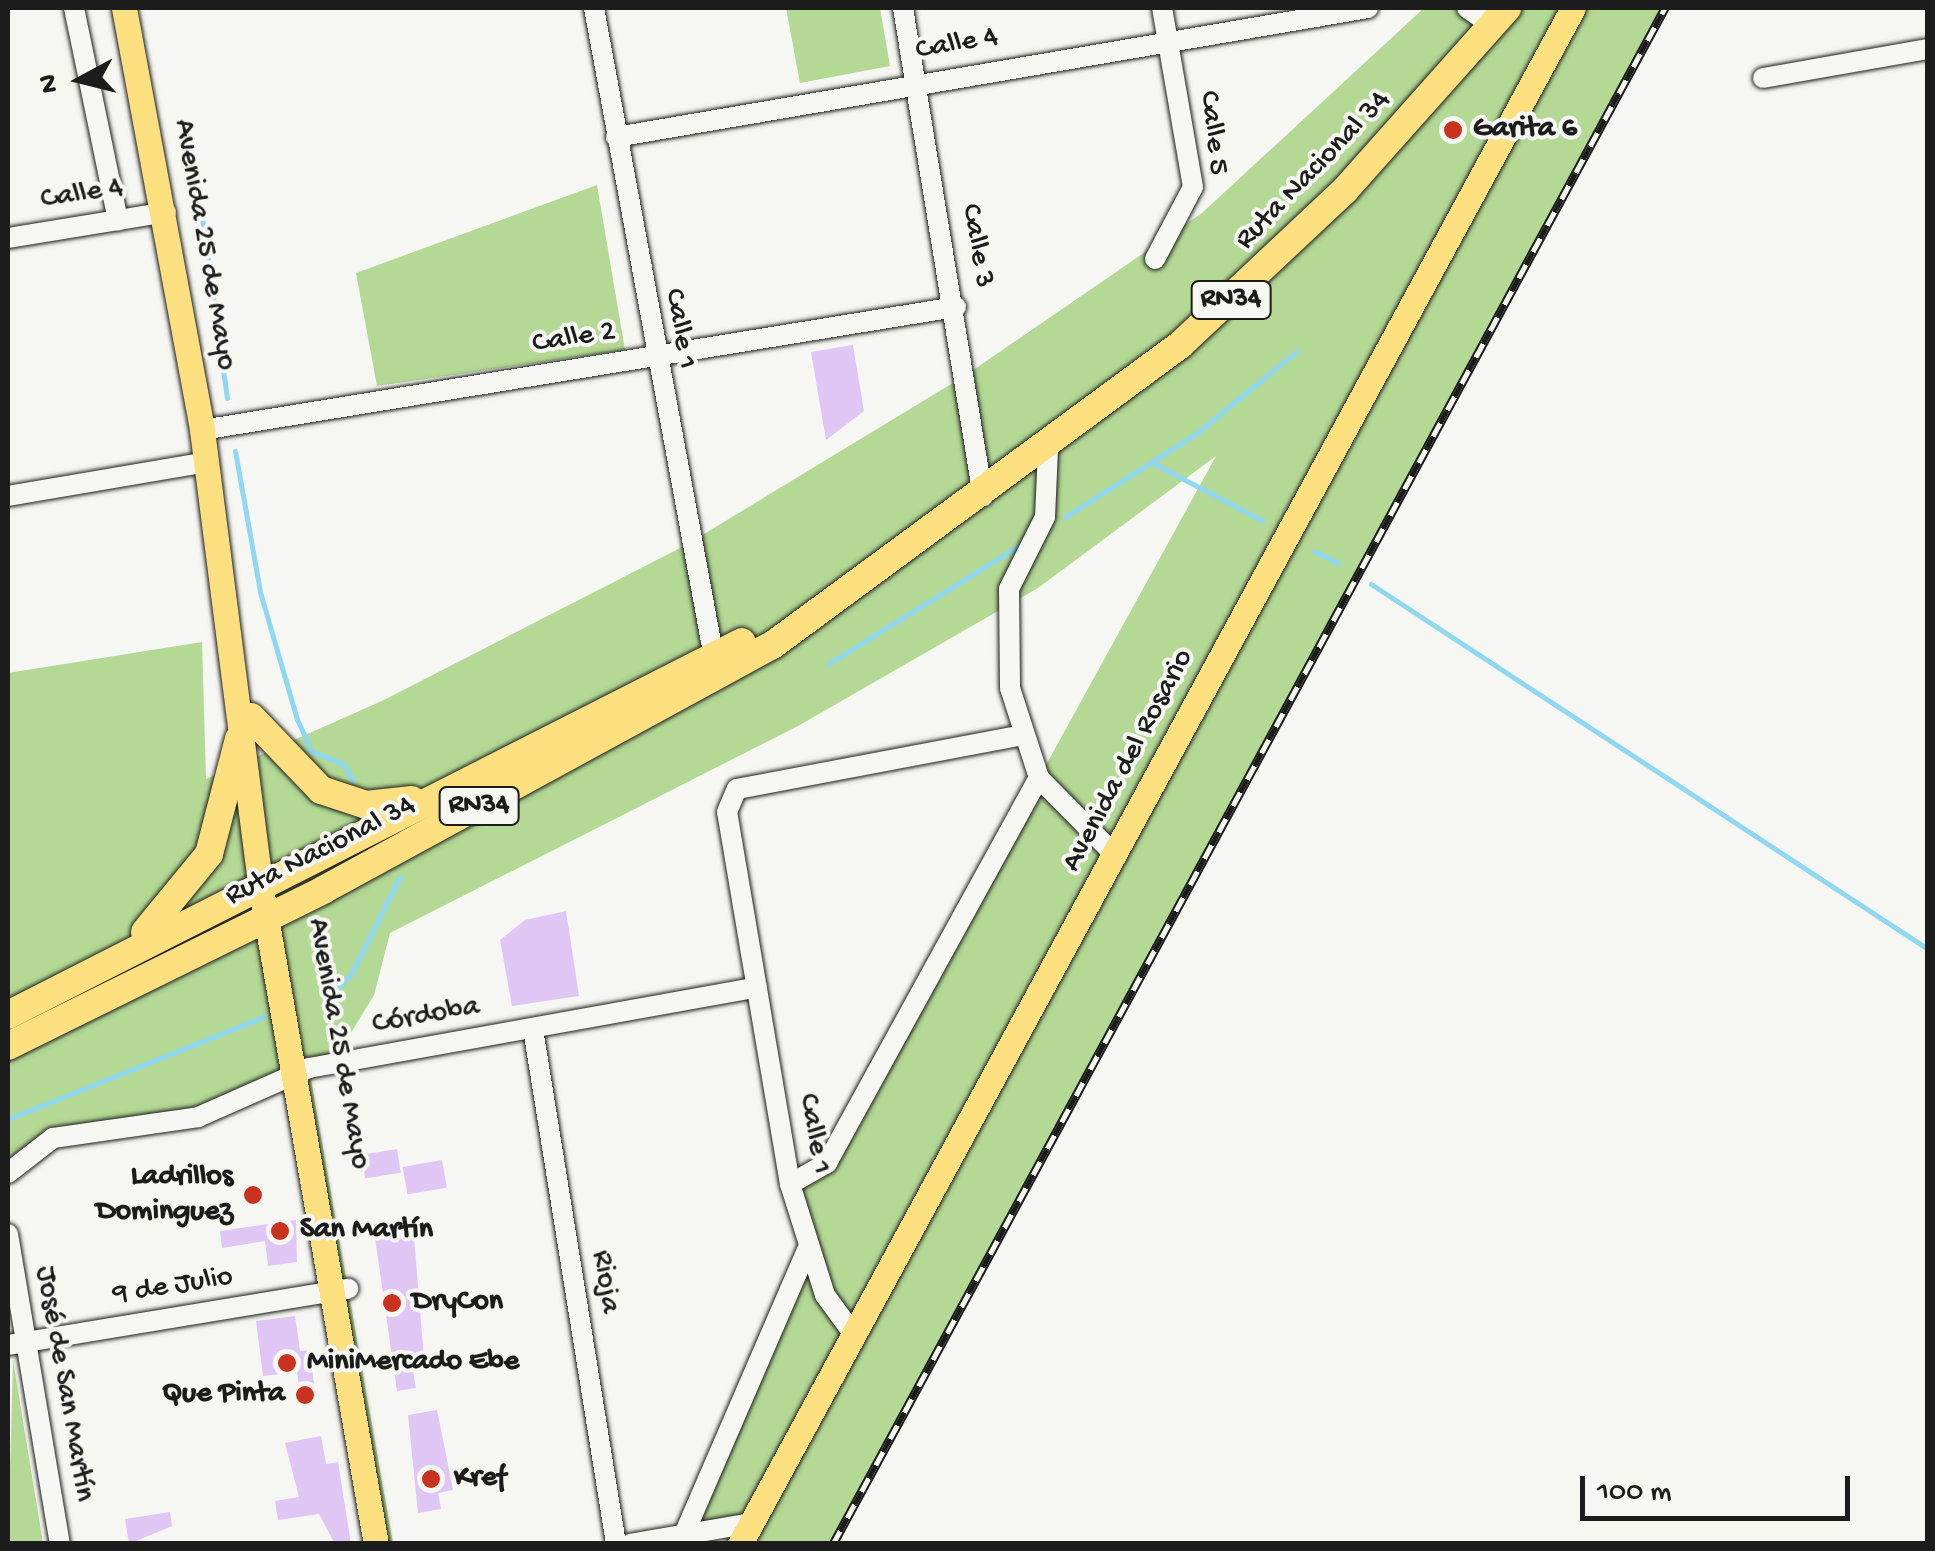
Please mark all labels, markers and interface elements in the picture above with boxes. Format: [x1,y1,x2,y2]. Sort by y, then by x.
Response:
street label: Calle 4 [913,20,1001,70]
north arrow [30,30,130,130]
text: N [32,73,67,95]
street label: Ruta Nacional 34 [1229,83,1399,259]
street label: Calle 5 [1189,89,1235,177]
place label: Garita 6 [1473,112,1577,148]
street label: Avenida 25 de Mayo [163,117,243,373]
marker: Garita 6 [1442,119,1464,141]
street label: Calle 4 [38,171,126,219]
street label: Calle 3 [951,201,1001,291]
road number: RN34 [1188,277,1274,323]
street label: Calle 1 [654,286,704,372]
street label: Calle 2 [530,315,618,363]
street label: Avenida del Rosario [1055,644,1203,878]
road number: RN34 [436,783,522,829]
street label: Ruta Nacional 34 [220,789,422,915]
street label: Avenida 25 de Mayo [297,916,377,1172]
street label: Córdoba [370,990,482,1044]
street label: Calle 1 [788,1091,838,1177]
place label: Ladrillos Dominguez [96,1160,233,1230]
marker: Ladrillos Dominguez [242,1184,264,1206]
place label: San Martín [300,1213,433,1249]
marker: San Martín [269,1220,291,1242]
street label: Rioja [581,1248,627,1316]
street label: 9 de Julio [110,1260,236,1314]
street label: José de San Martín [25,1264,101,1504]
place label: DryCon [412,1285,503,1321]
marker: DryCon [381,1292,403,1314]
place label: MiniMercado Ebe [307,1345,519,1381]
marker: MiniMercado Ebe [276,1352,298,1374]
place label: Que Pinta [162,1377,285,1413]
marker: Que Pinta [294,1384,316,1406]
scale bar [1585,1456,1855,1518]
place label: Kref [454,1461,506,1497]
marker: Kref [418,1466,444,1492]
text: 100 m [1597,1476,1672,1511]

